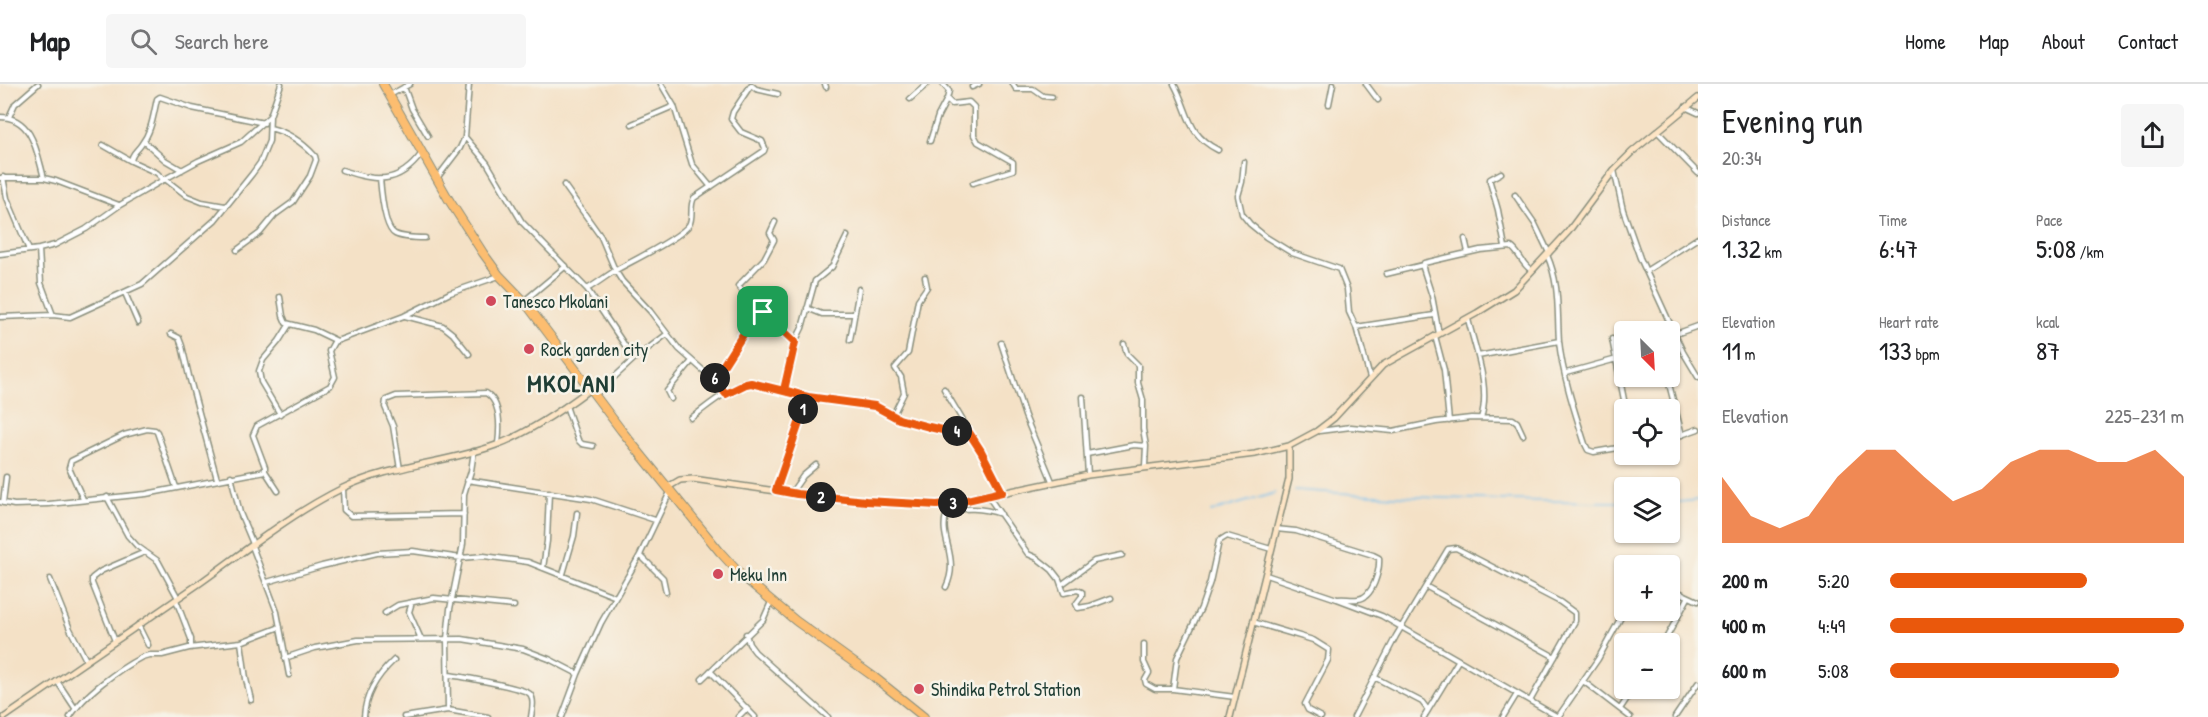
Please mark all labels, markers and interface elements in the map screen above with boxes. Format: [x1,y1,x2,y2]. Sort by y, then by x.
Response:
search box [106,14,526,68]
text: Map [30,22,70,60]
icon: search [127,25,160,58]
text: Search here [175,26,269,56]
text: Home [1905,27,1946,56]
text: Map [1979,27,2009,56]
text: About [2042,27,2085,56]
text: Contact [2118,27,2178,56]
text: Evening run [1722,99,1863,143]
button: share [2121,104,2184,167]
text: 20:34 [1722,144,1761,171]
text: Distance [1722,209,1771,231]
text: Time [1879,209,1907,231]
text: Pace [2036,209,2063,231]
text: 1.32 [1722,231,1761,266]
text: 6:47 [1879,231,1918,266]
text: 5:08 [2036,231,2076,266]
text: km [1761,241,1782,263]
text: /km [2076,241,2104,263]
pin [737,286,788,337]
place label: Tanesco Mkolani [503,289,609,314]
marker: Tanesco Mkolani [484,294,498,308]
icon: arrive [746,295,779,328]
text: Elevation [1722,311,1775,333]
text: Heart rate [1879,311,1939,333]
text: kcal [2036,311,2059,333]
north arrow [1614,321,1680,387]
map controls [1614,321,1680,699]
text: 11 [1722,333,1741,368]
text: 133 [1879,333,1912,368]
text: 87 [2036,333,2060,368]
place label: Rock garden city [541,337,649,362]
marker: Rock garden city [522,342,536,356]
text: m [1741,343,1755,365]
text: bpm [1912,343,1940,365]
pin: 6 [700,363,730,393]
district label: MKOLANI [527,367,617,399]
text: 6 [712,367,718,389]
pin: 1 [788,394,818,424]
text: 1 [800,398,806,420]
button: locate [1614,399,1680,465]
text: Elevation [1722,402,1788,429]
text: 225–231 m [2105,402,2184,429]
pin: 4 [942,416,972,446]
text: 4 [954,420,960,442]
button: layers [1614,477,1680,543]
pin: 2 [806,482,836,512]
text: 2 [817,486,825,508]
pin: 3 [938,488,968,518]
text: 3 [949,492,957,514]
button: + [1614,555,1680,621]
place label: Meku Inn [730,562,787,587]
marker: Meku Inn [711,567,725,581]
text: 200 m [1722,567,1767,594]
text: 5:20 [1818,567,1849,594]
text: 400 m [1722,612,1766,639]
text: 4:49 [1818,612,1845,639]
button: − [1614,633,1680,699]
text: 600 m [1722,657,1766,684]
text: 5:08 [1818,657,1849,684]
place label: Shindika Petrol Station [931,677,1081,702]
marker: Shindika Petrol Station [912,682,926,696]

